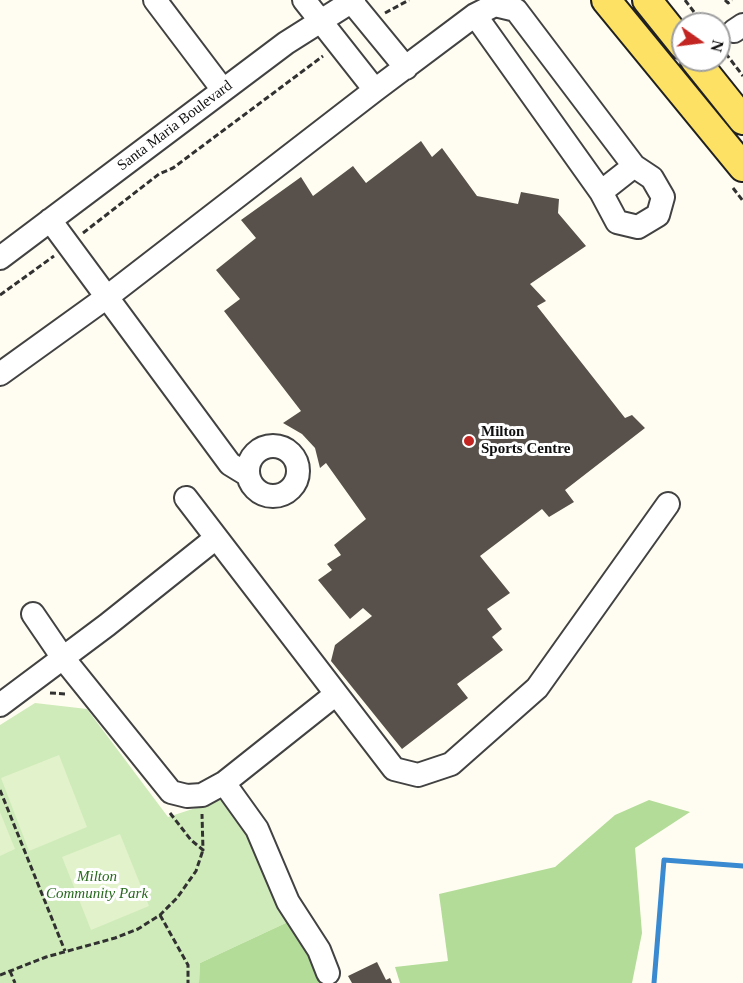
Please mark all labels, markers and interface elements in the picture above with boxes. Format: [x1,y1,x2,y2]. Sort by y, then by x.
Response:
north arrow [671,12,731,72]
text: N [707,38,727,54]
street label: Santa Maria Boulevard [114,77,236,175]
place label: Milton Sports Centre [481,423,570,458]
marker: Milton Sports Centre [462,434,476,448]
park label: Milton Community Park [46,868,148,903]

